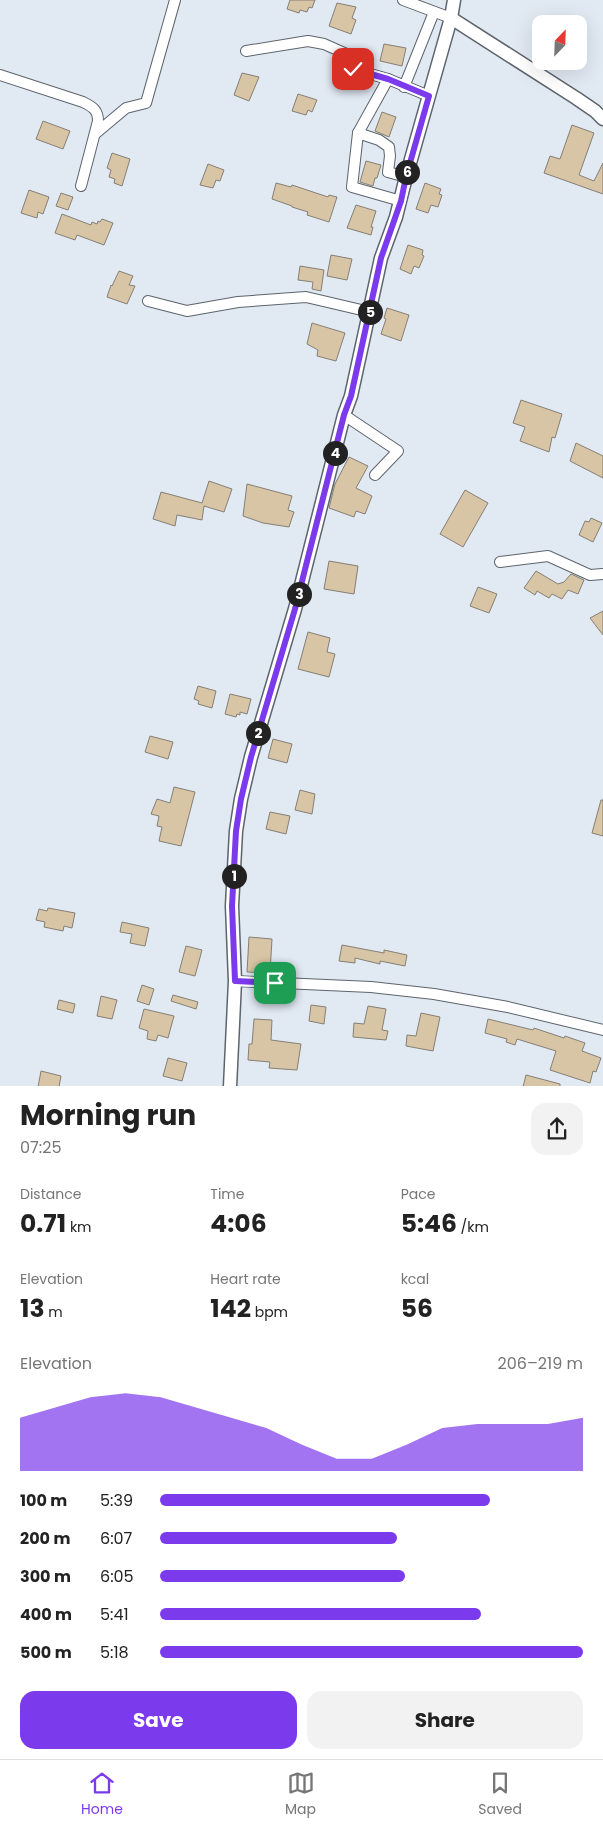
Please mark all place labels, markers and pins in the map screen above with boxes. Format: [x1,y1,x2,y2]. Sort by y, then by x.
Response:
pin [332,48,374,90]
pin: 6 [394,160,420,184]
pin: 5 [358,300,382,324]
pin: 4 [322,440,348,466]
pin: 3 [286,582,312,606]
pin: 2 [246,720,270,746]
pin: 1 [222,864,246,888]
pin [254,962,296,1004]

